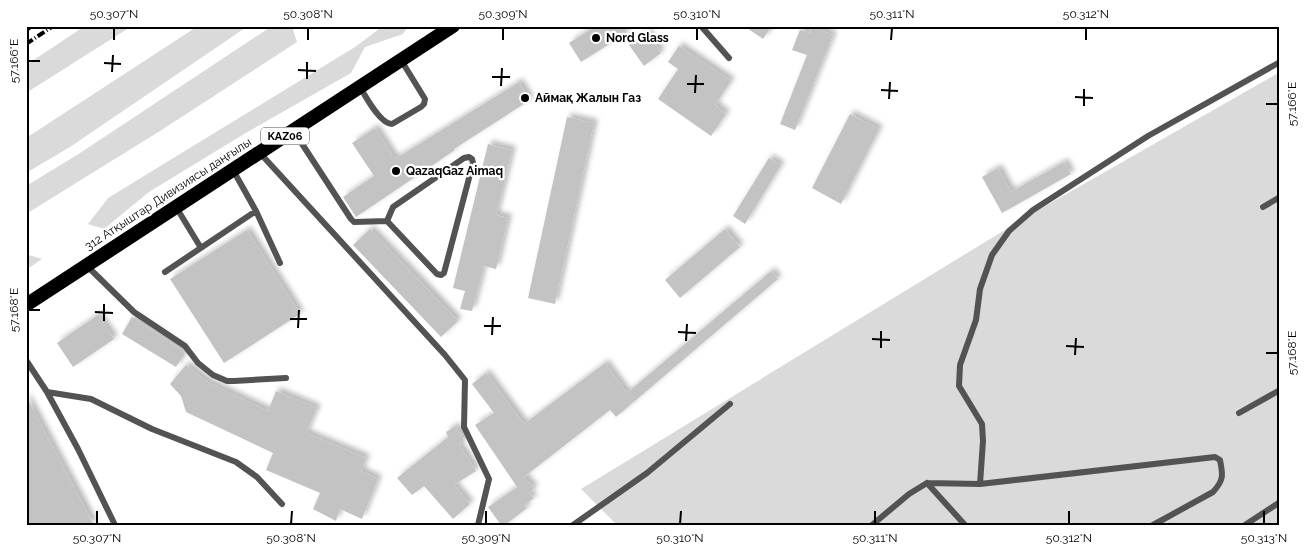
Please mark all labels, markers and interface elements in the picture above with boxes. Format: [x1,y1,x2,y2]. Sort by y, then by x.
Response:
text: 50.307°N [90,7,138,21]
text: 50.308°N [283,7,333,21]
text: 50.309°N [479,7,527,21]
text: 50.310°N [673,7,721,21]
text: 50.311°N [869,7,915,21]
text: 50.312°N [1063,7,1109,21]
place label: Nord Glass [606,31,669,45]
marker: Nord Glass [590,32,602,44]
text: 57.166°E [7,39,21,83]
text: 57.166°E [1285,82,1299,126]
place label: Аймақ Жалын Газ [535,91,641,105]
marker: Аймақ Жалын Газ [519,92,531,104]
road number: KАZ06 [261,128,309,144]
street label: 312 Атқыштар Дивизиясы даңғылы [82,135,254,253]
place label: QazaqGaz Aimaq [406,164,503,178]
marker: QazaqGaz Aimaq [390,165,402,177]
text: 57.168°E [7,288,21,332]
text: 57.168°E [1285,331,1299,375]
text: 50.307°N [73,531,121,545]
text: 50.308°N [266,531,316,545]
text: 50.309°N [462,531,510,545]
text: 50.310°N [656,531,704,545]
text: 50.311°N [852,531,898,545]
text: 50.312°N [1046,531,1092,545]
text: 50.313°N [1241,531,1287,545]

